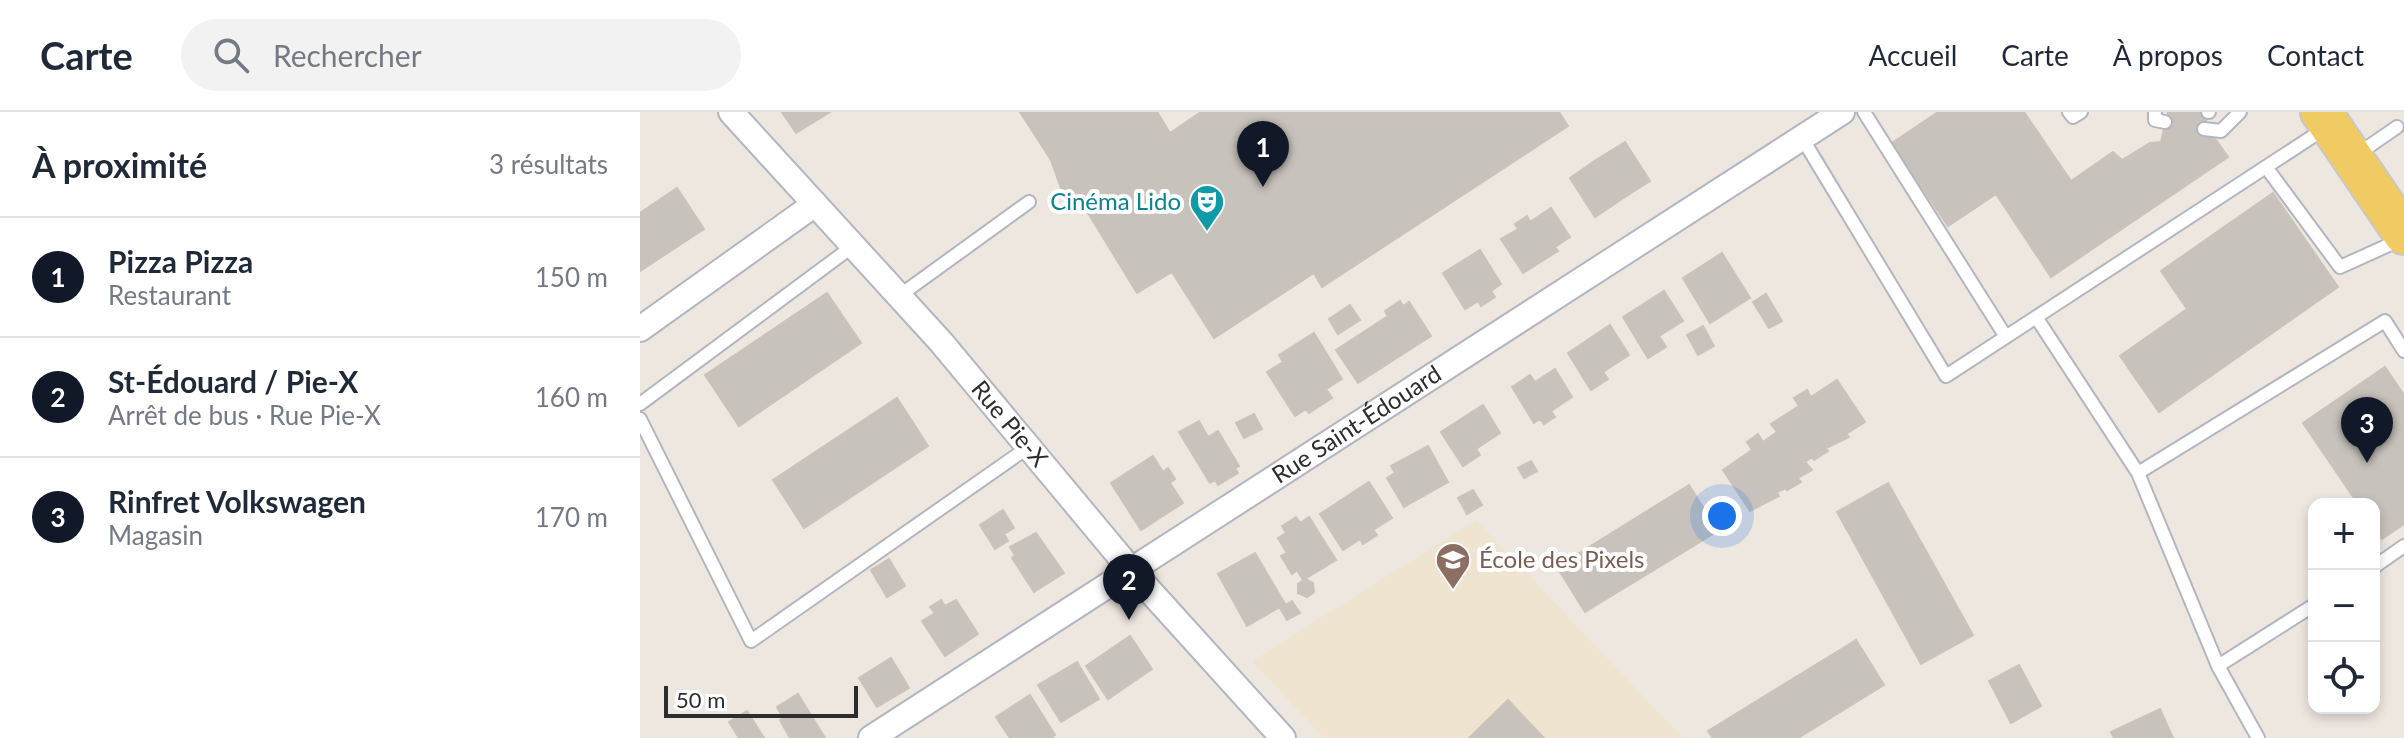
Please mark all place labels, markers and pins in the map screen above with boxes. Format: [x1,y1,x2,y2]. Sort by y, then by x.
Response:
pin: 1 [1237,121,1289,187]
theatre icon: Cinéma Lido [1188,183,1226,233]
place label: Cinéma Lido [1050,186,1181,215]
pin: 3 [2341,397,2393,463]
school or university icon: École des Pixels [1434,541,1472,591]
place label: École des Pixels [1479,544,1645,573]
pin: 2 [1103,554,1155,620]

